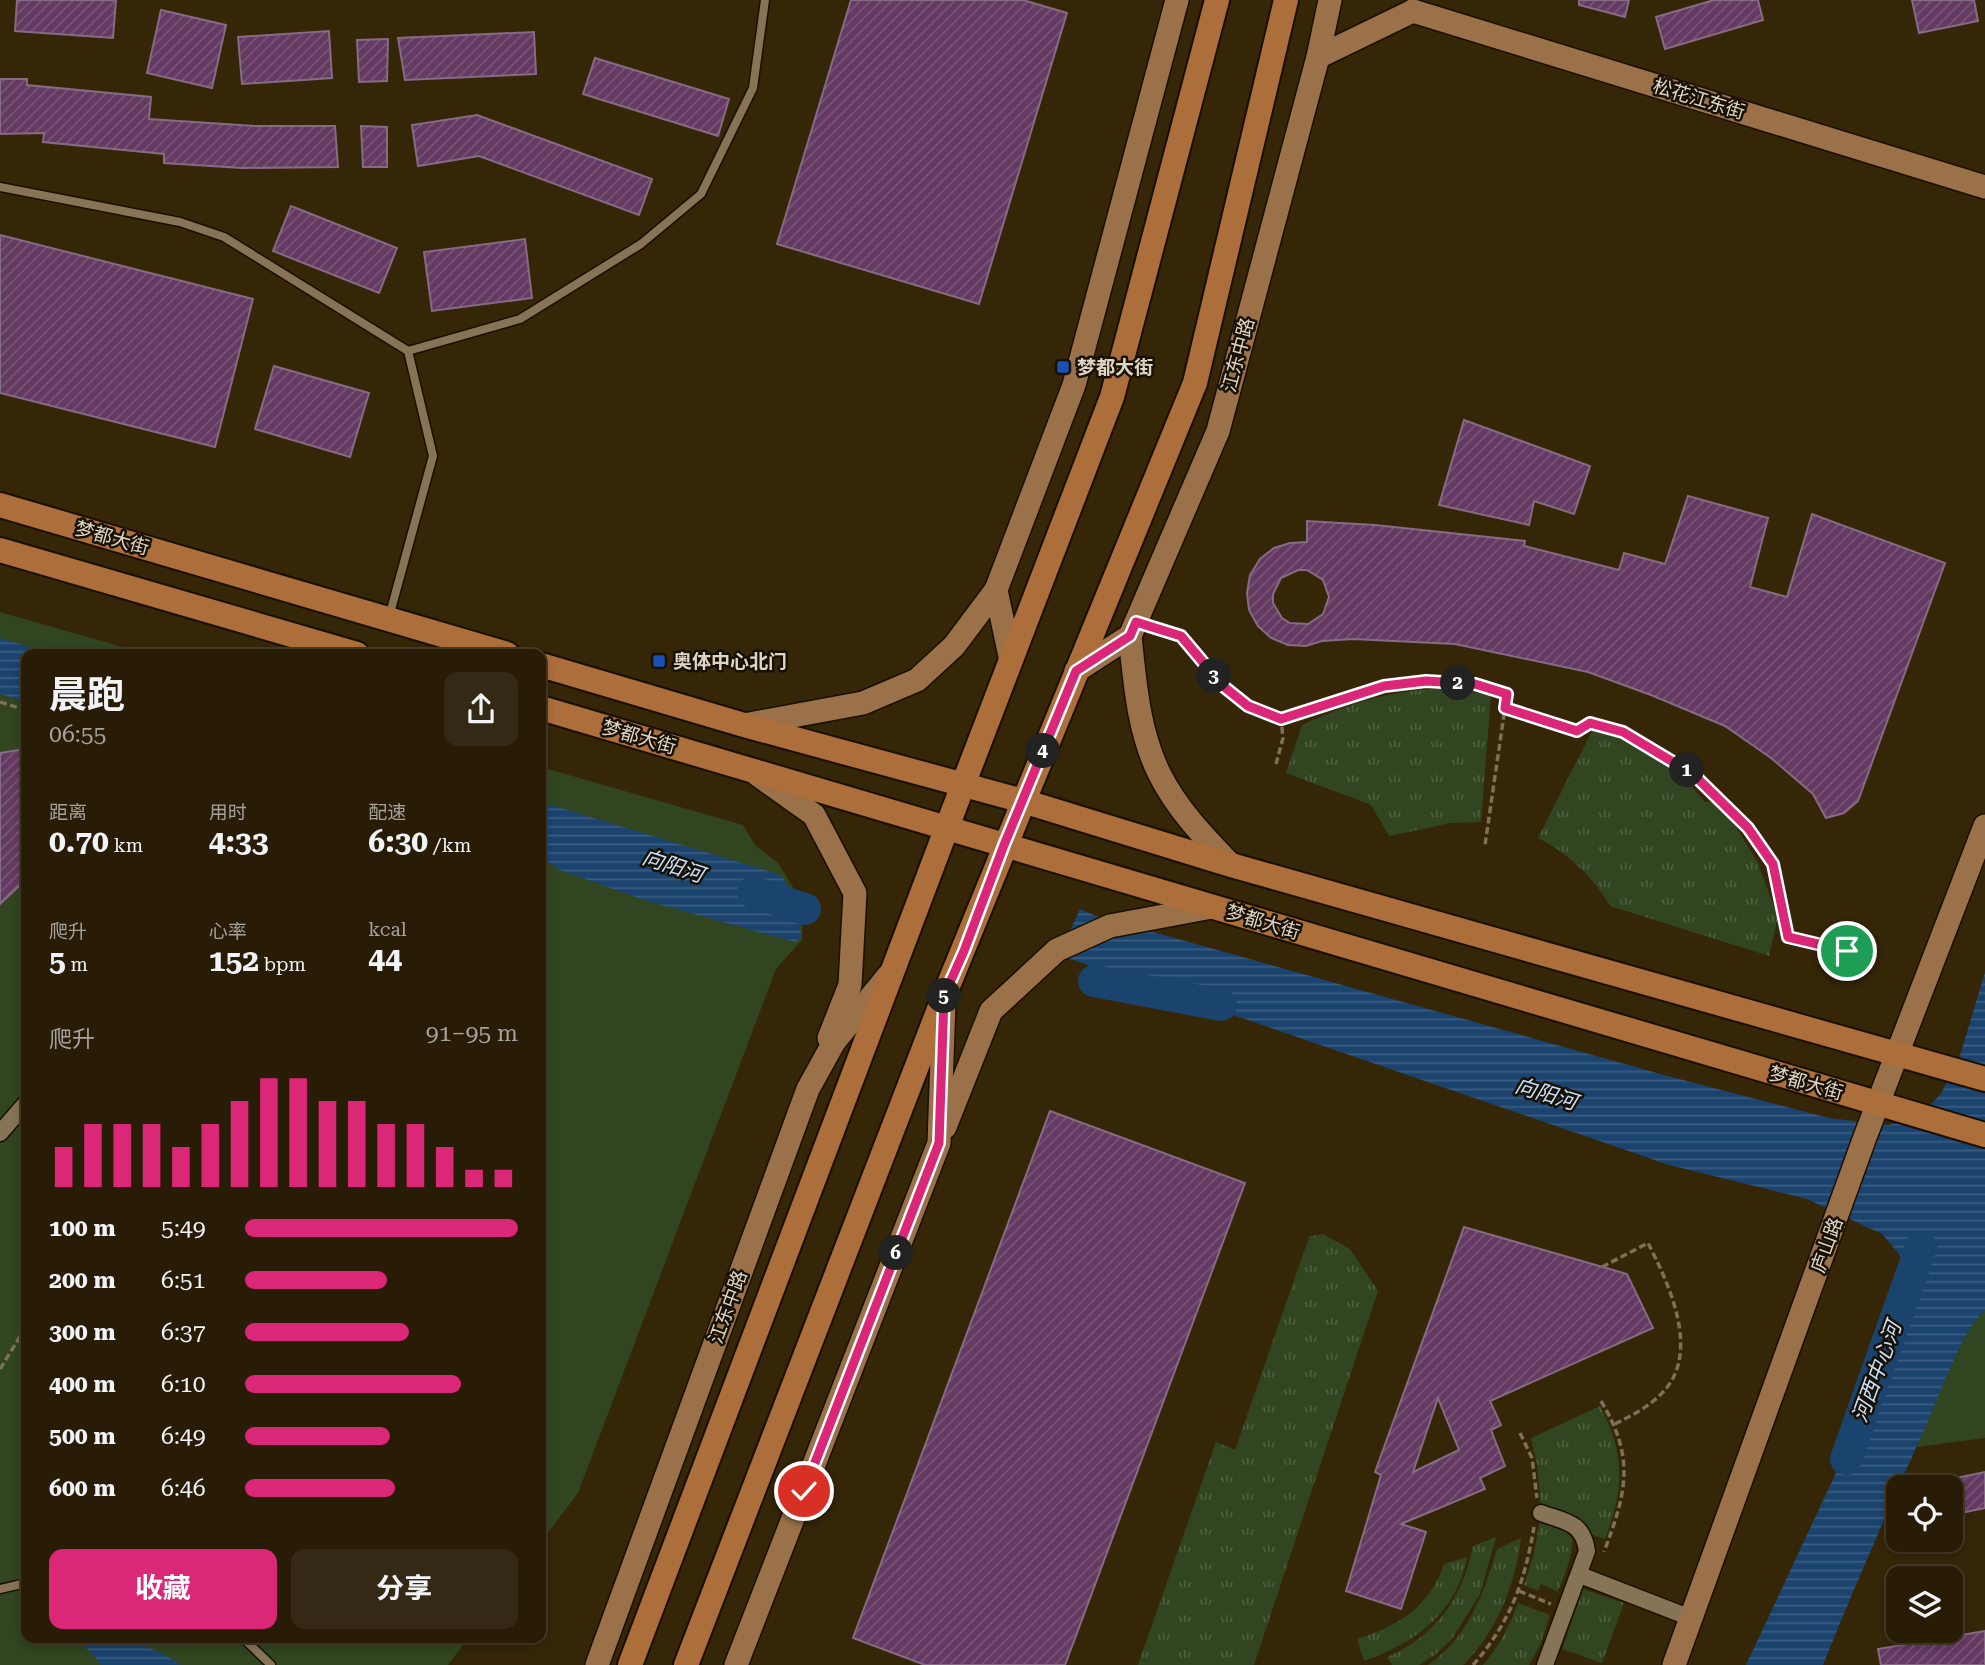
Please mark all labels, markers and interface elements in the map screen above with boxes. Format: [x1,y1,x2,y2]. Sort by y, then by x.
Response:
street label: 松花江东街 [1650,74,1748,124]
street label: 江东中路 [1217,315,1259,395]
place label: 梦都大街 [1077,356,1153,379]
marker: 梦都大街 [1055,359,1071,375]
street label: 梦都大街 [72,516,152,560]
place label: 奥体中心北门 [673,650,787,673]
marker: 奥体中心北门 [651,653,667,669]
pin: 3 [1196,658,1232,694]
text: 3 [1208,664,1219,687]
pin: 2 [1440,666,1476,700]
text: 2 [1452,671,1463,694]
button: share [444,672,518,746]
text: 晨跑 [49,673,125,717]
street label: 梦都大街 [599,715,679,759]
text: 06:55 [49,721,106,748]
pin: 4 [1026,734,1060,768]
text: 4 [1037,739,1048,762]
pin: 1 [1670,752,1704,788]
text: 1 [1681,758,1692,781]
text: 距离 [49,801,87,824]
text: 用时 [209,801,247,824]
text: 配速 [368,801,406,824]
text: 0.70 [49,824,109,859]
text: 4:33 [209,824,268,859]
text: 6:30 [368,824,428,859]
text: km [109,834,143,857]
text: /km [428,834,471,857]
water label: 向阳河 [639,845,710,888]
street label: 梦都大街 [1223,900,1303,944]
text: kcal [368,918,407,941]
text: 爬升 [49,920,87,943]
text: 心率 [209,920,247,943]
pin [1817,921,1877,981]
icon: arrive [1828,932,1866,970]
text: 44 [368,941,402,976]
text: 5 [49,943,66,978]
text: 152 [209,943,259,978]
text: m [66,953,88,976]
text: bpm [259,953,306,976]
pin: 5 [926,978,962,1014]
text: 5 [938,984,949,1007]
text: 91–95 m [426,1020,518,1047]
text: 爬升 [49,1026,95,1053]
street label: 梦都大街 [1766,1061,1846,1105]
water label: 向阳河 [1512,1073,1583,1116]
street label: 庐山路 [1806,1214,1848,1276]
text: 100 m [49,1215,116,1242]
text: 5:49 [161,1215,206,1242]
pin: 6 [878,1236,914,1270]
text: 6 [890,1241,901,1264]
text: 200 m [49,1267,116,1294]
text: 6:51 [161,1267,206,1294]
street label: 江东中路 [704,1267,752,1347]
water label: 河西中心河 [1848,1315,1908,1425]
text: 300 m [49,1319,116,1346]
text: 6:37 [161,1319,206,1346]
text: 400 m [49,1371,116,1398]
text: 6:10 [161,1371,206,1398]
text: 500 m [49,1423,116,1450]
text: 6:49 [161,1423,206,1450]
pin [774,1461,834,1521]
icon: check [785,1472,823,1510]
text: 600 m [49,1475,116,1502]
text: 6:46 [161,1475,206,1502]
map controls [1886,1475,1963,1643]
button: locate [1886,1475,1963,1552]
button: 收藏 [49,1549,277,1629]
button: 分享 [291,1549,518,1629]
button: layers [1886,1566,1963,1643]

